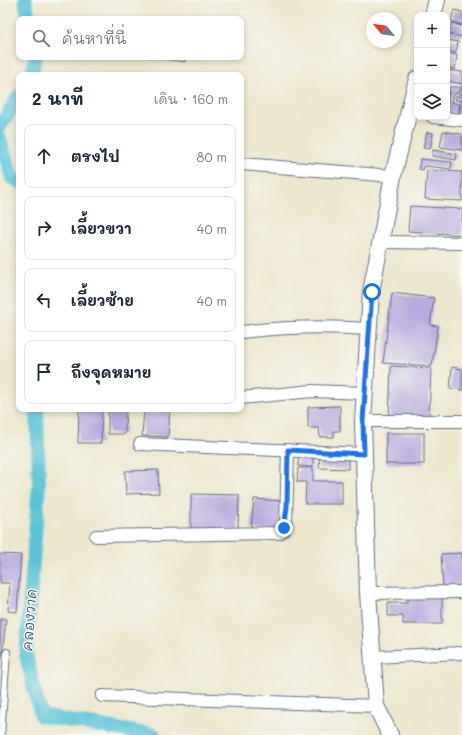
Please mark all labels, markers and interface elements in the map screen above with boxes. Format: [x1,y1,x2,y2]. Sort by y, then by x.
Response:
north arrow [366,12,402,48]
map controls [414,12,450,120]
button: + [414,12,450,48]
search box [16,16,244,60]
icon: search [30,27,52,49]
text: ค้นหาที่นี่ [62,28,127,48]
button: − [414,48,450,84]
button: layers [414,84,450,120]
text: 2 นาที [32,87,84,109]
text: เดิน · 160 m [154,90,228,107]
icon: ahead [33,145,55,167]
text: ตรงไป [71,146,120,166]
text: 80 m [197,148,227,165]
icon: right [33,217,55,239]
text: เลี้ยวขวา [71,218,132,238]
text: 40 m [197,220,227,237]
route start [363,283,381,301]
icon: left [33,289,55,311]
text: เลี้ยวซ้าย [71,290,134,310]
text: 40 m [197,292,227,309]
icon: arrive [33,361,55,383]
text: ถึงจุดหมาย [71,362,151,382]
route end [275,519,293,537]
water label: คลองวาด [17,588,41,652]

